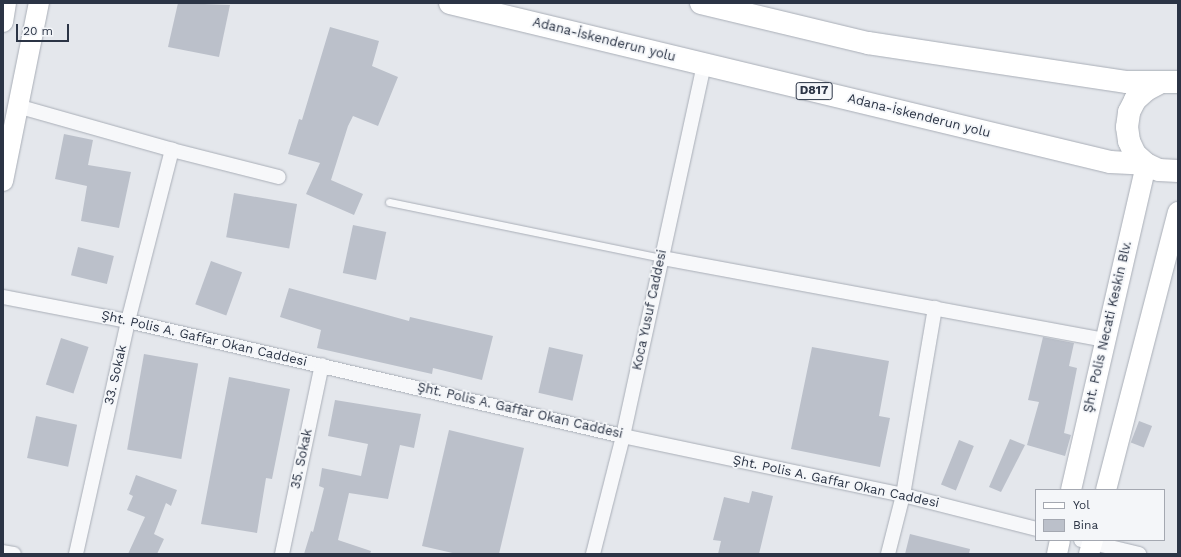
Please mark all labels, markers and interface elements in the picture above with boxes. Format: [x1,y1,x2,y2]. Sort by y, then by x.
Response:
street label: Adana-İskenderun yolu [531,15,677,65]
scale bar [18,16,71,42]
text: 20 m [23,24,53,38]
road number: D817 [795,81,833,101]
street label: Adana-İskenderun yolu [846,91,992,141]
street label: Şht. Polis Necati Keskin Blv. [1081,240,1135,414]
street label: Koca Yusuf Caddesi [629,248,671,372]
street label: Şht. Polis A. Gaffar Okan Caddesi [99,308,309,370]
street label: 33. Sokak [102,343,130,407]
street label: Şht. Polis A. Gaffar Okan Caddesi [415,380,625,442]
street label: 35. Sokak [288,427,316,491]
street label: Şht. Polis A. Gaffar Okan Caddesi [731,452,941,512]
legend [1035,489,1165,541]
text: Yol [1073,498,1090,512]
text: Bina [1073,518,1098,532]

